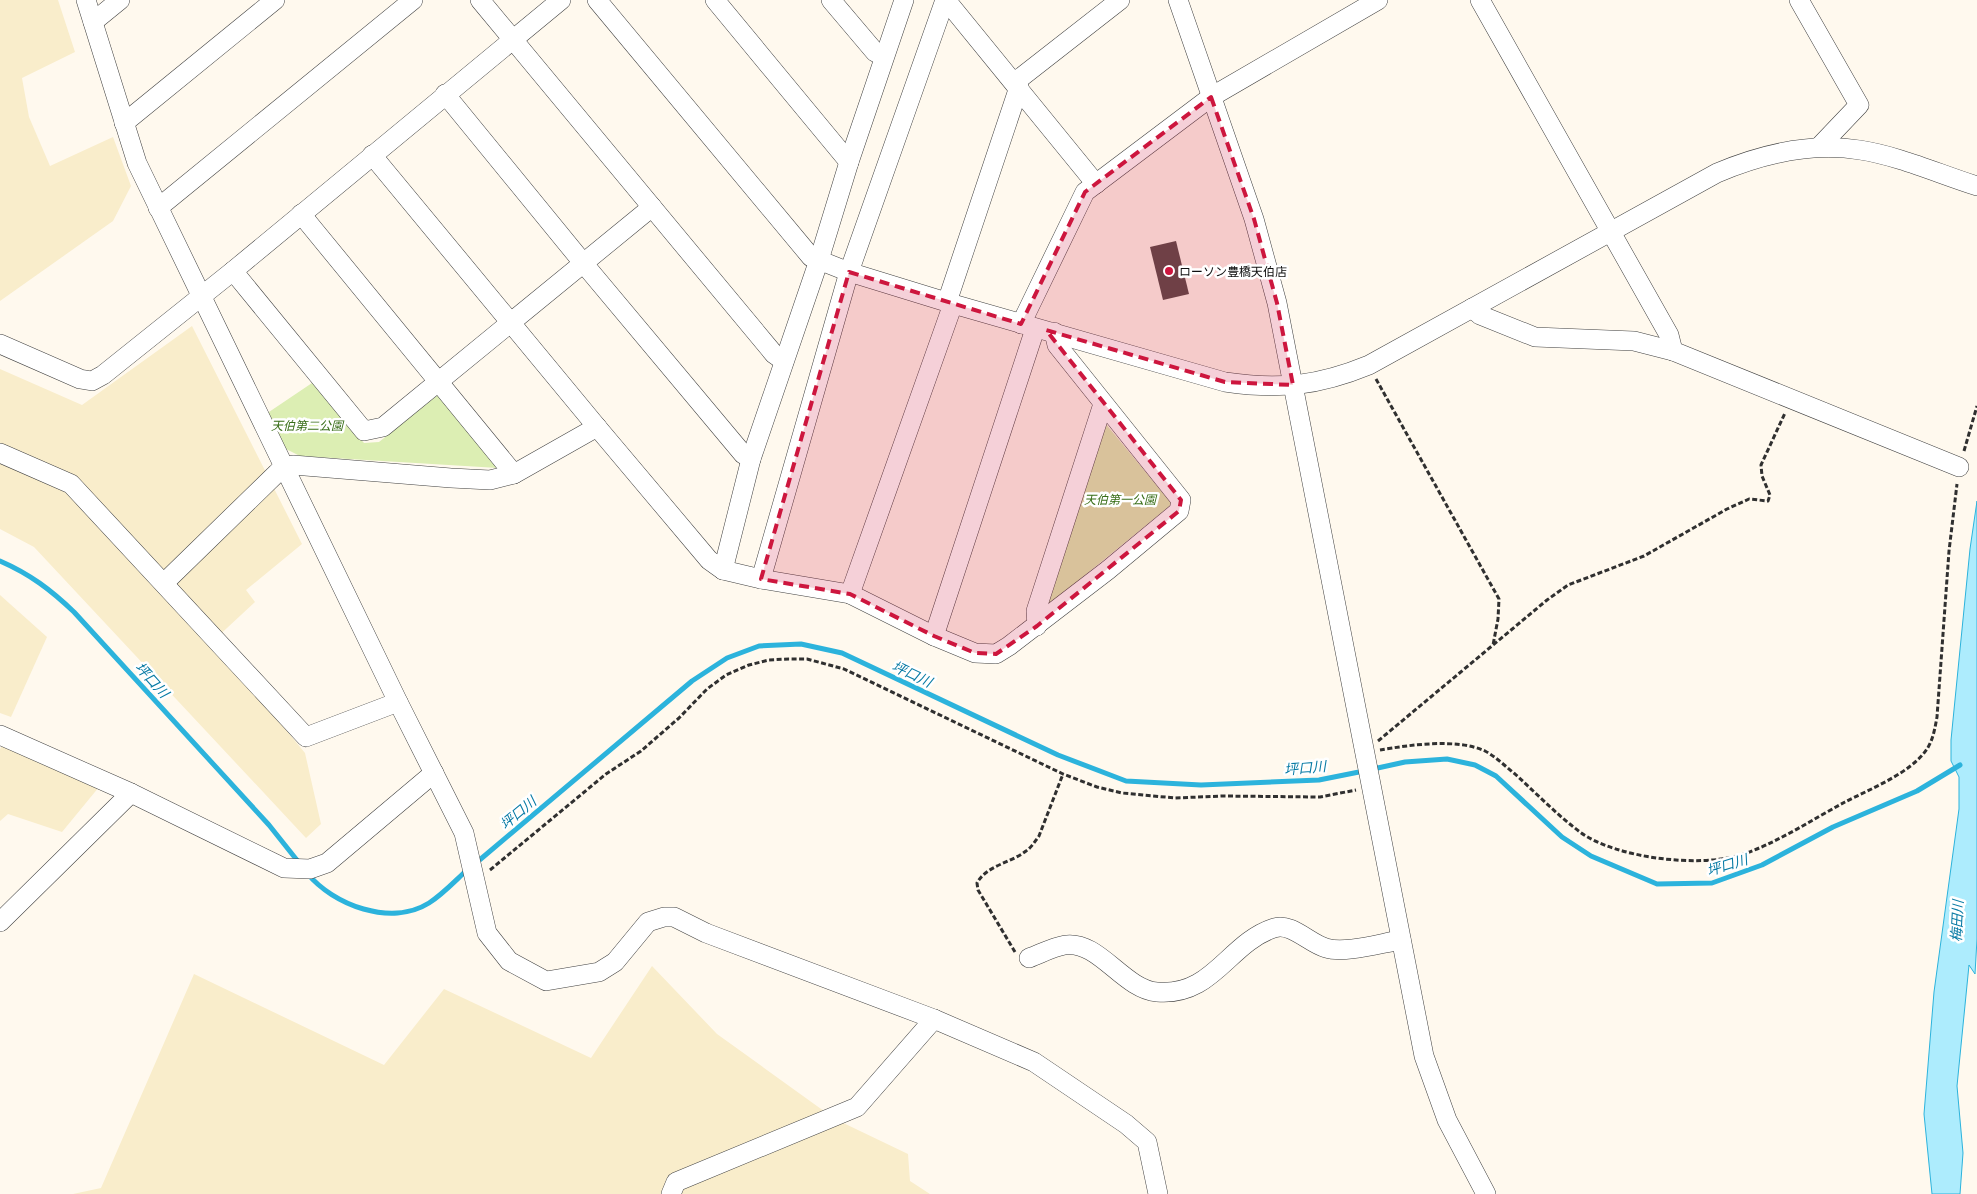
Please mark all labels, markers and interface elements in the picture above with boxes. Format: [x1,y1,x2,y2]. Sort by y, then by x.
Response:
place label: ローソン豊橋天伯店 [1179,264,1287,279]
marker: ローソン豊橋天伯店 [1163,265,1175,277]
park label: 天伯第二公園 [271,418,345,433]
park label: 天伯第一公園 [1084,492,1158,507]
water label: 坪口川 [889,657,937,692]
water label: 坪口川 [131,658,174,703]
water label: 坪口川 [1283,757,1329,779]
water label: 坪口川 [496,791,541,833]
water label: 坪口川 [1704,850,1752,880]
water label: 梅田川 [1947,898,1967,942]

